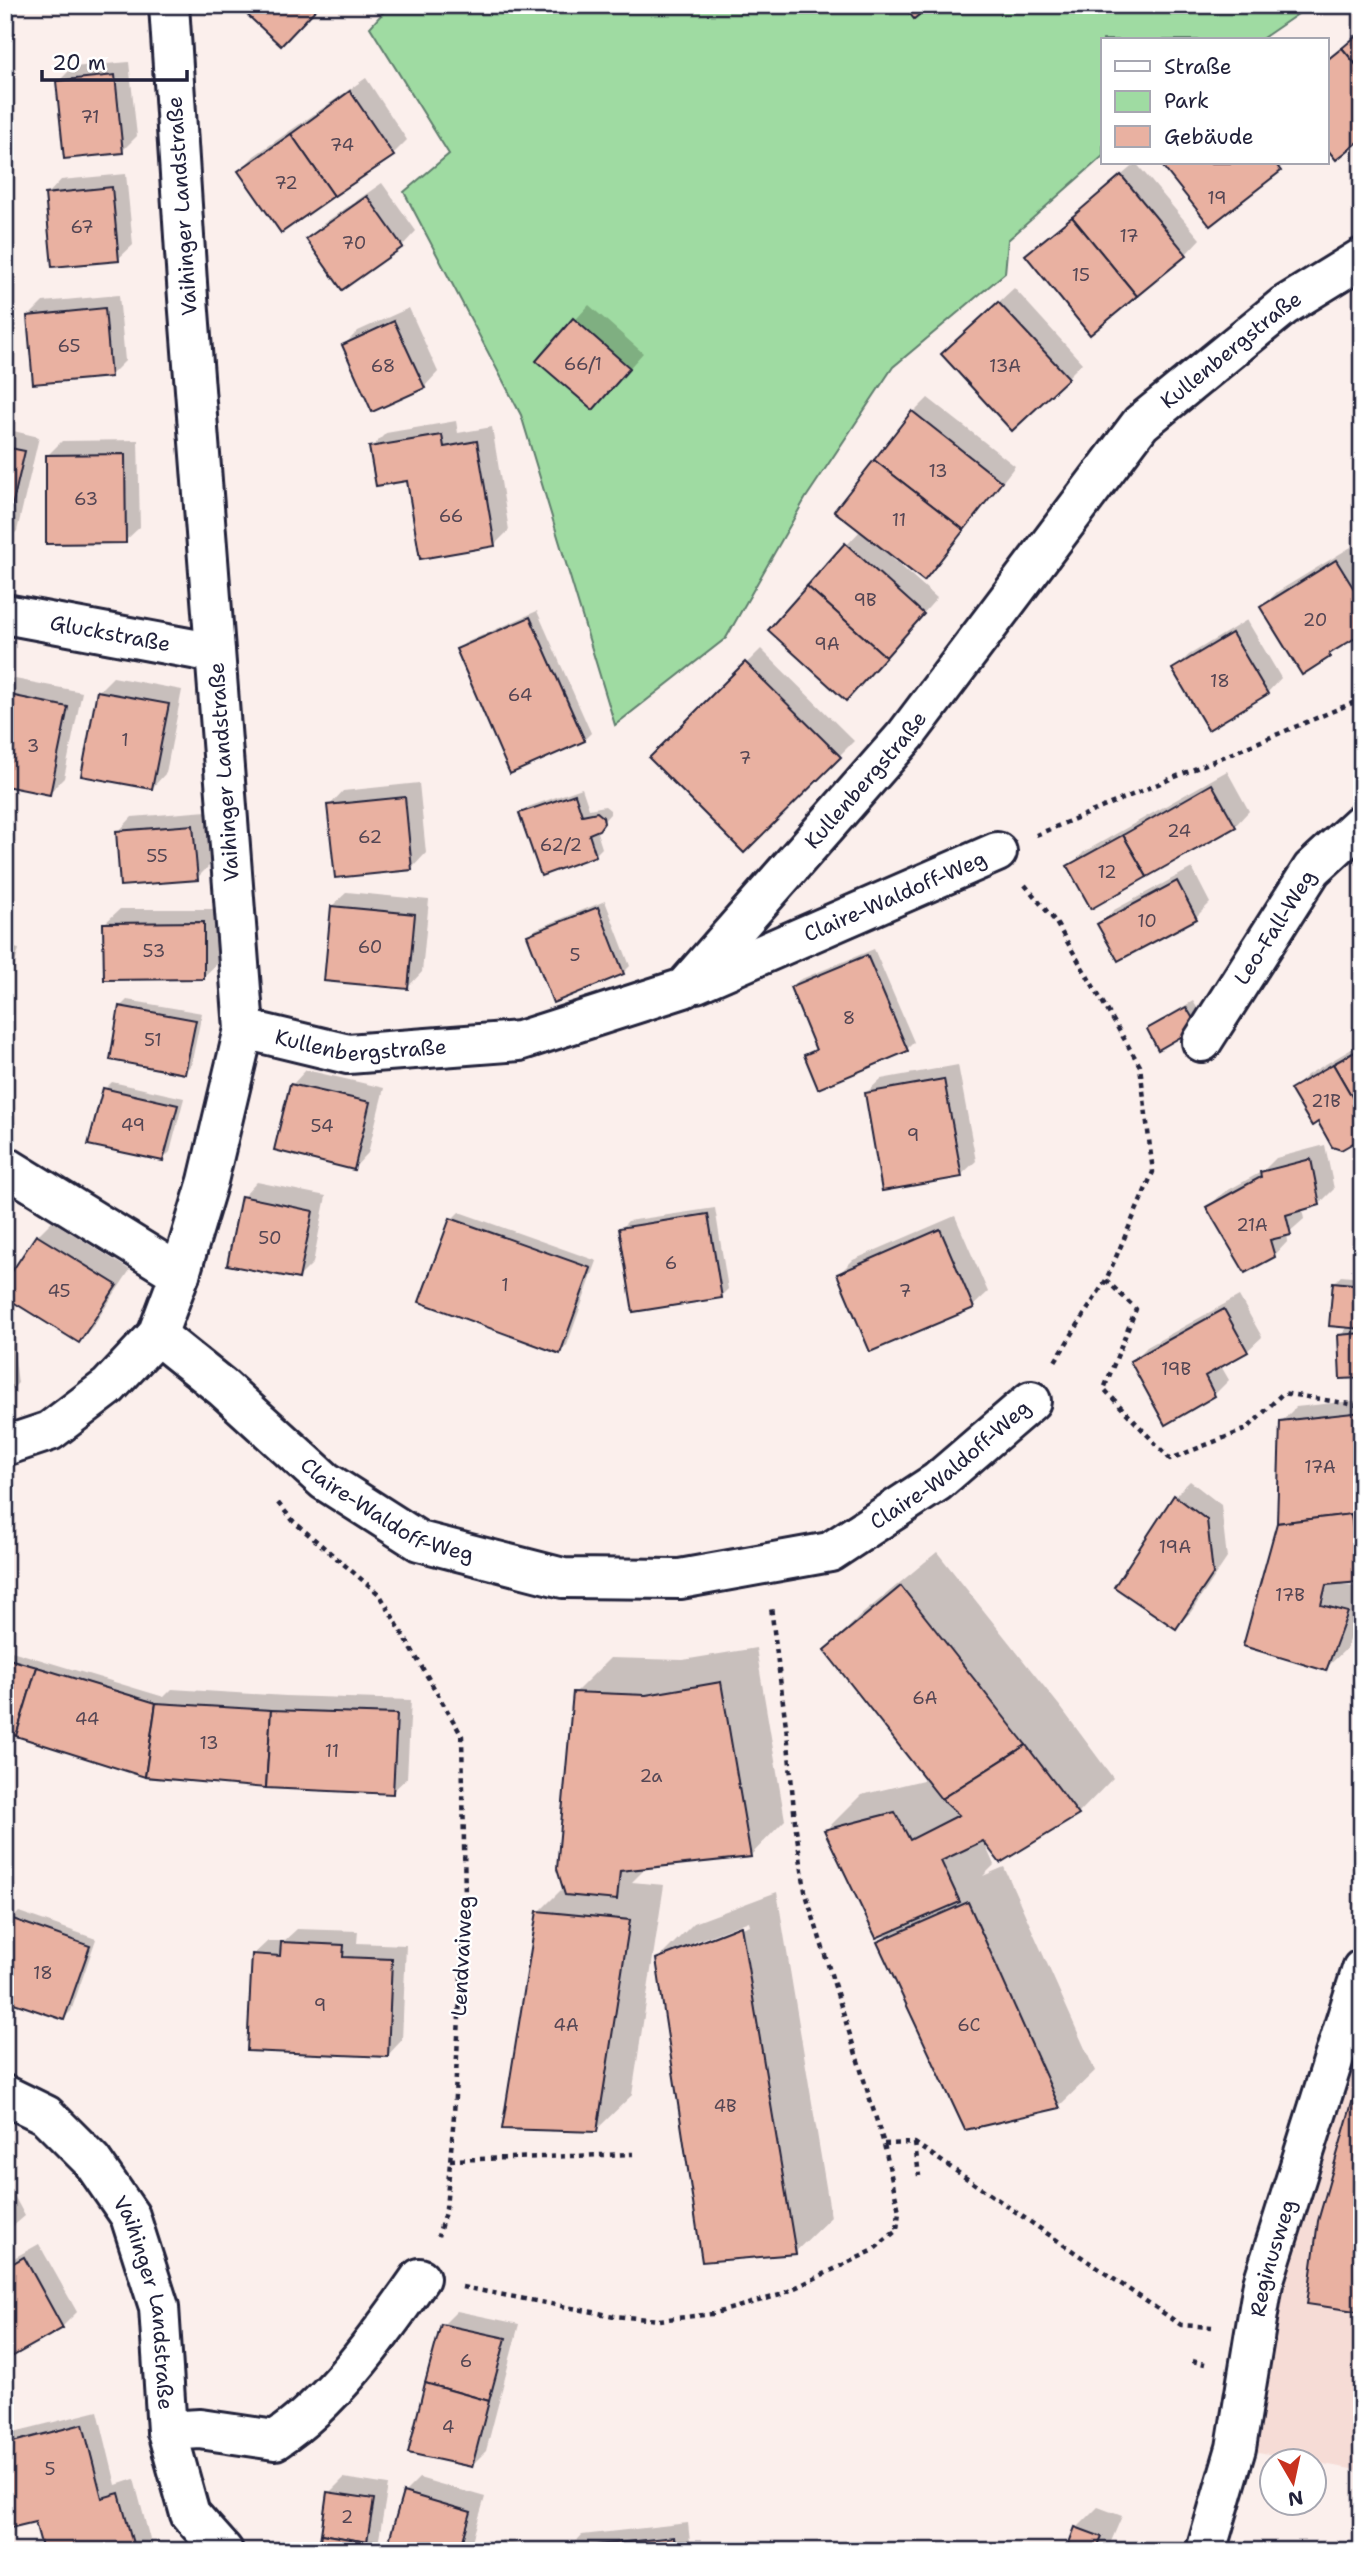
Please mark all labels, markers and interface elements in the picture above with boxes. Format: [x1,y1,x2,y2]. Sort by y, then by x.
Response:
scale bar [42,38,187,82]
legend [1101,38,1328,164]
text: 20 m [52,49,106,77]
text: Straße [1164,53,1232,81]
text: Park [1164,87,1209,115]
street label: Vaihinger Landstraße [160,95,204,317]
house number: 71 [80,105,100,129]
text: Gebäude [1164,123,1254,151]
house number: 74 [330,133,354,157]
house number: 72 [274,171,298,195]
house number: 19 [1207,186,1227,210]
house number: 67 [70,215,94,239]
house number: 17 [1119,224,1139,248]
house number: 70 [342,231,366,255]
house number: 15 [1072,263,1090,287]
street label: Kullenbergstraße [1155,285,1307,415]
house number: 65 [58,334,80,358]
house number: 66/1 [564,352,602,376]
house number: 68 [371,354,395,378]
house number: 13A [989,354,1021,378]
house number: 13 [928,459,948,483]
house number: 63 [74,487,98,511]
house number: 66 [439,504,463,528]
house number: 11 [892,508,906,532]
house number: 9B [853,588,877,612]
house number: 20 [1303,608,1327,632]
street label: Gluckstraße [48,609,173,658]
house number: 9A [814,632,840,656]
street label: Vaihinger Landstraße [202,661,246,883]
house number: 18 [1210,669,1230,693]
house number: 64 [508,683,532,707]
street label: Kullenbergstraße [798,705,933,855]
house number: 1 [121,728,129,752]
house number: 3 [27,734,39,758]
house number: 7 [739,746,751,770]
house number: 24 [1167,819,1191,843]
house number: 62 [358,825,382,849]
house number: 62/2 [540,833,582,857]
house number: 55 [146,844,168,868]
street label: Claire-Waldoff-Weg [799,844,991,948]
house number: 12 [1097,860,1117,884]
street label: Leo-Fall-Weg [1228,864,1322,990]
house number: 10 [1137,909,1157,933]
house number: 60 [358,935,382,959]
house number: 53 [143,939,165,963]
house number: 5 [569,943,581,967]
house number: 8 [843,1006,855,1030]
street label: Kullenbergstraße [272,1023,448,1068]
house number: 51 [144,1028,162,1052]
house number: 21B [1311,1089,1341,1113]
house number: 49 [121,1113,145,1137]
house number: 54 [310,1114,334,1138]
house number: 9 [907,1123,919,1147]
house number: 21A [1236,1213,1268,1237]
house number: 50 [258,1226,282,1250]
house number: 6 [665,1251,677,1275]
house number: 1 [501,1273,509,1297]
house number: 45 [47,1279,71,1303]
house number: 7 [899,1279,911,1303]
house number: 19B [1161,1357,1191,1381]
street label: Claire-Waldoff-Weg [865,1394,1036,1536]
street label: Claire-Waldoff-Weg [294,1451,477,1569]
house number: 17A [1304,1455,1336,1479]
house number: 19A [1159,1535,1191,1559]
house number: 17B [1275,1583,1305,1607]
house number: 6A [912,1686,938,1710]
house number: 44 [75,1707,99,1731]
house number: 13 [199,1731,219,1755]
house number: 11 [325,1739,339,1763]
house number: 2a [639,1764,663,1788]
street label: Lendvaiweg [445,1895,479,2017]
house number: 18 [33,1961,53,1985]
house number: 9 [314,1993,326,2017]
house number: 4A [553,2013,579,2037]
house number: 6C [957,2013,981,2037]
house number: 4B [713,2094,737,2118]
street label: Vaihinger Landstraße [106,2190,180,2411]
street label: Reginusweg [1244,2196,1303,2319]
house number: 6 [460,2349,472,2373]
house number: 4 [442,2415,454,2439]
north arrow [1258,2448,1328,2518]
house number: 5 [44,2457,56,2481]
text: N [1286,2485,1305,2512]
house number: 2 [341,2505,353,2529]

